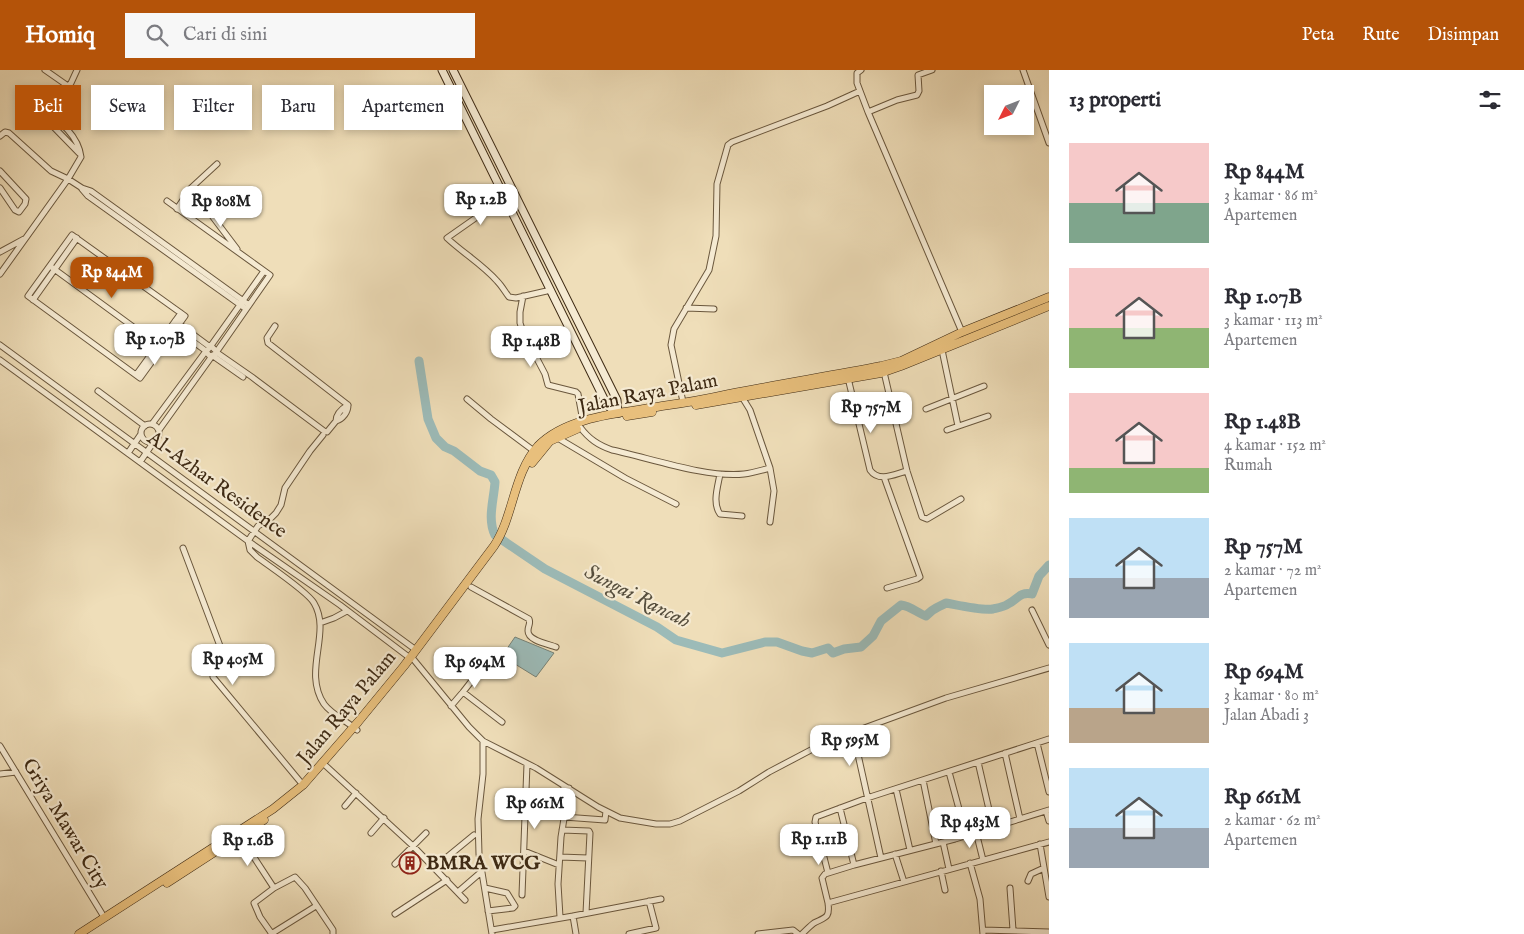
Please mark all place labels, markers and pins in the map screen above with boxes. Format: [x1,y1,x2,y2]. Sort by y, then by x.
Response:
pin: Rp 1.2B [435,184,527,226]
pin: Rp 808M [175,186,267,228]
pin: Rp 844M [66,256,158,299]
pin: Rp 1.07B [103,324,207,366]
pin: Rp 1.48B [479,326,583,368]
pin: Rp 757M [825,392,917,434]
pin: Rp 405M [187,644,279,686]
pin: Rp 694M [429,646,521,689]
pin: Rp 595M [804,724,896,767]
pin: Rp 661M [489,788,581,830]
pin: Rp 483M [924,806,1016,849]
pin: Rp 1.6B [202,824,294,867]
pin: Rp 1.11B [767,824,871,866]
building icon: BMRA WCG [398,851,422,875]
place label: BMRA WCG [426,851,541,876]

